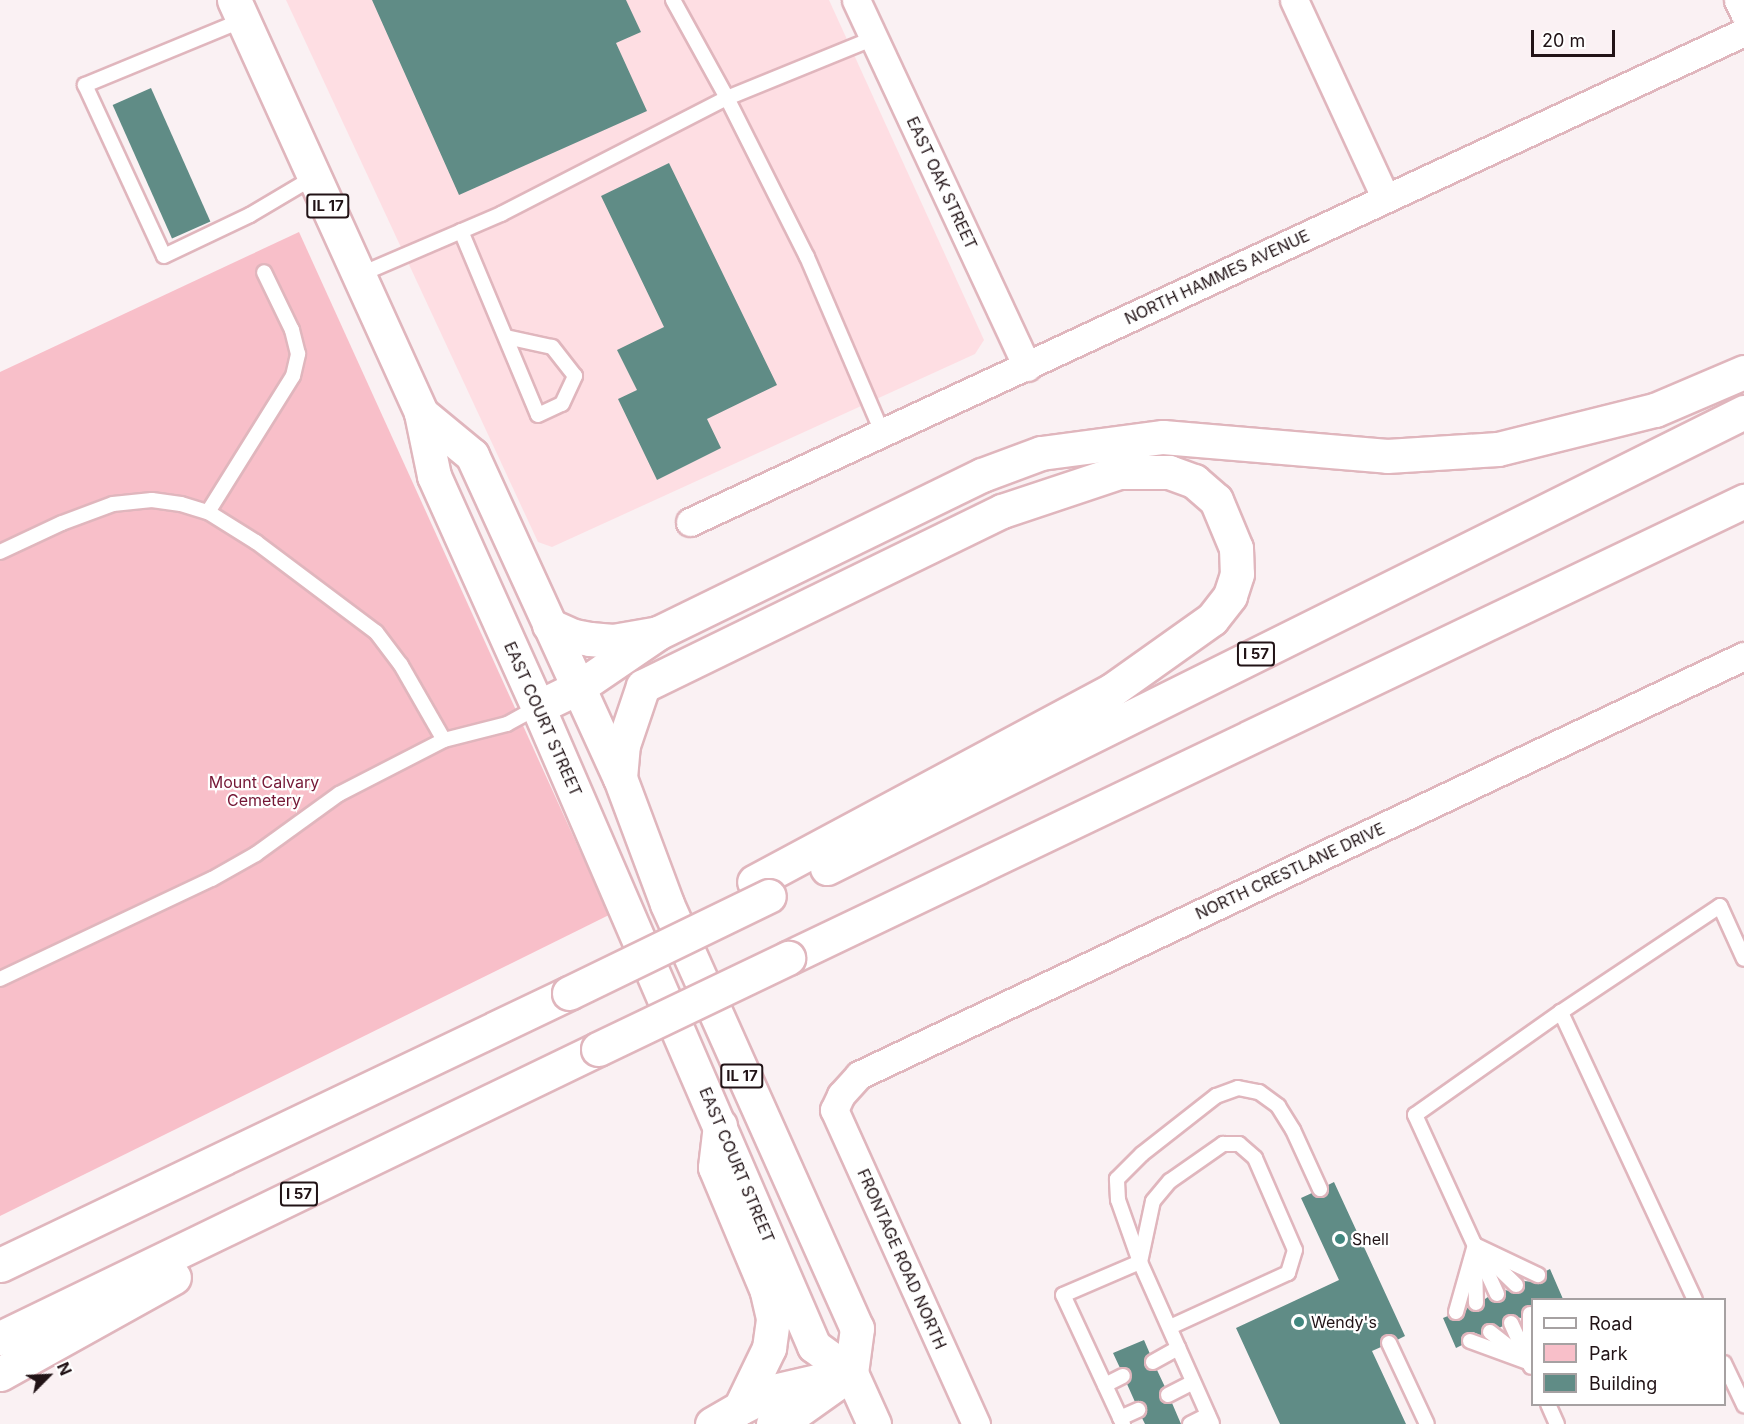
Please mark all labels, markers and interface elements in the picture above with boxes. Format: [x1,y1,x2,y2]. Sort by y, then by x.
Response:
scale bar [1534,18,1618,56]
text: 20 m [1542,30,1585,51]
street label: EAST OAK STREET [903,114,981,252]
road number: IL 17 [306,194,350,218]
street label: NORTH HAMMES AVENUE [1122,226,1312,328]
street label: EAST COURT STREET [500,639,586,799]
road number: I 57 [1236,642,1276,666]
park label: Mount Calvary Cemetery [209,772,319,810]
street label: NORTH CRESTLANE DRIVE [1192,819,1388,923]
road number: IL 17 [720,1064,764,1088]
street label: EAST COURT STREET [696,1084,778,1246]
street label: FRONTAGE ROAD NORTH [853,1166,951,1352]
road number: I 57 [280,1182,318,1206]
place label: Shell [1352,1229,1389,1249]
marker: Shell [1333,1232,1347,1246]
legend [1531,1298,1726,1406]
place label: Wendy's [1311,1312,1377,1332]
text: Road [1589,1313,1632,1334]
marker: Wendy's [1292,1315,1306,1329]
text: Park [1589,1343,1628,1364]
north arrow [18,1346,78,1406]
text: N [53,1359,76,1378]
text: Building [1589,1373,1657,1394]

